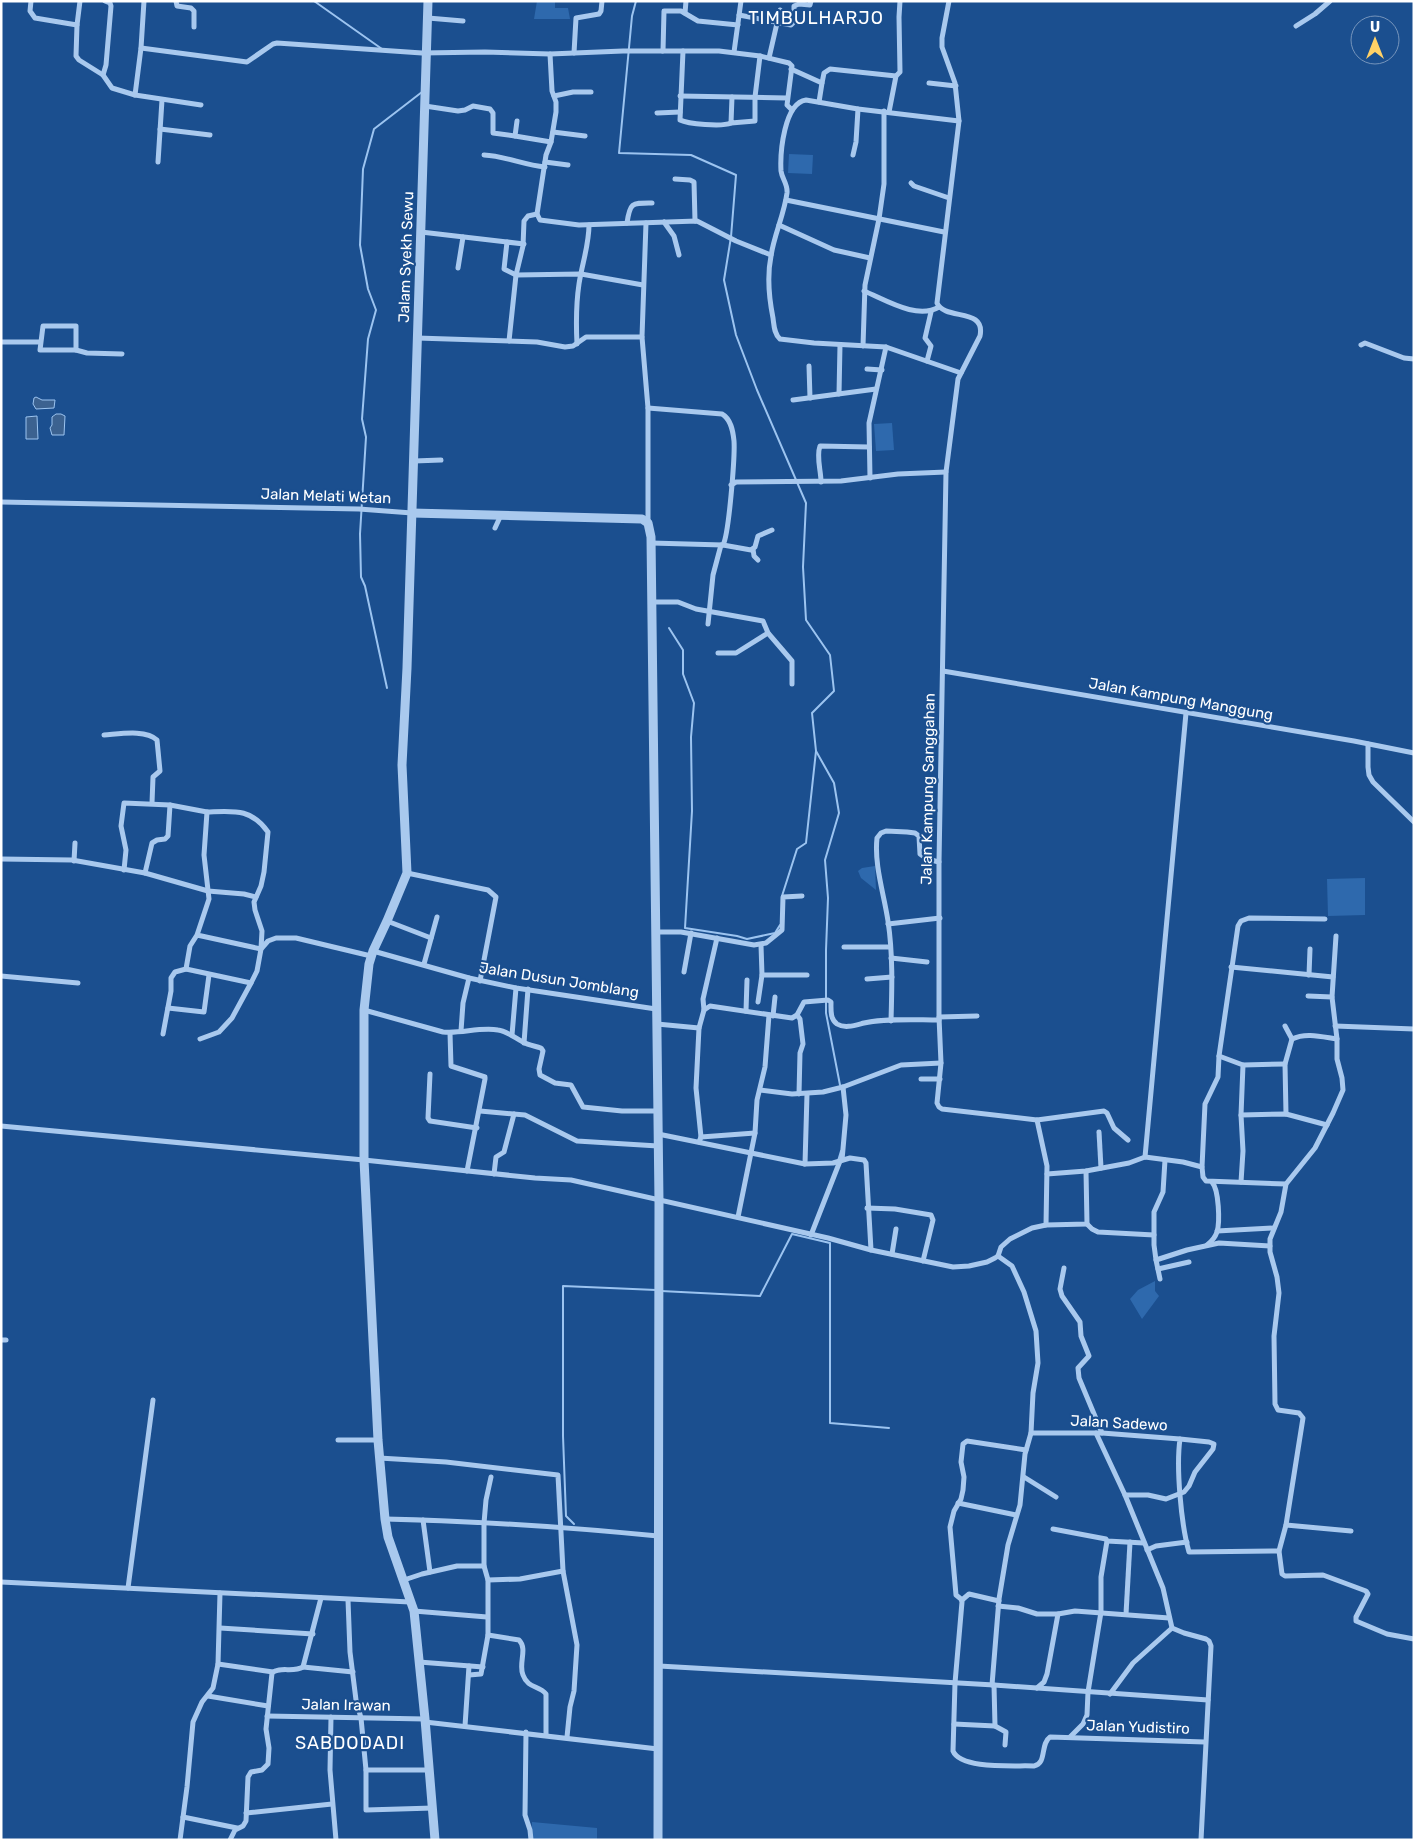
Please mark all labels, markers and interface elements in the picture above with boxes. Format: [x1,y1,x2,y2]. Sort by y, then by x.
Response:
district label: TIMBULHARJO [748,7,884,29]
north arrow [1350,15,1400,65]
text: U [1370,19,1380,36]
street label: Jalam Syekh Sewu [395,191,417,323]
street label: Jalan Melati Wetan [260,485,392,507]
street label: Jalan Kampung Manggung [1087,674,1275,724]
street label: Jalan Kampung Sanggahan [917,693,939,885]
street label: Jalan Dusun Jomblang [478,958,640,1002]
street label: Jalan Sadewo [1070,1411,1168,1435]
street label: Jalan Irawan [301,1695,391,1715]
street label: Jalan Yudistiro [1086,1716,1190,1738]
district label: SABDODADI [295,1732,405,1754]

